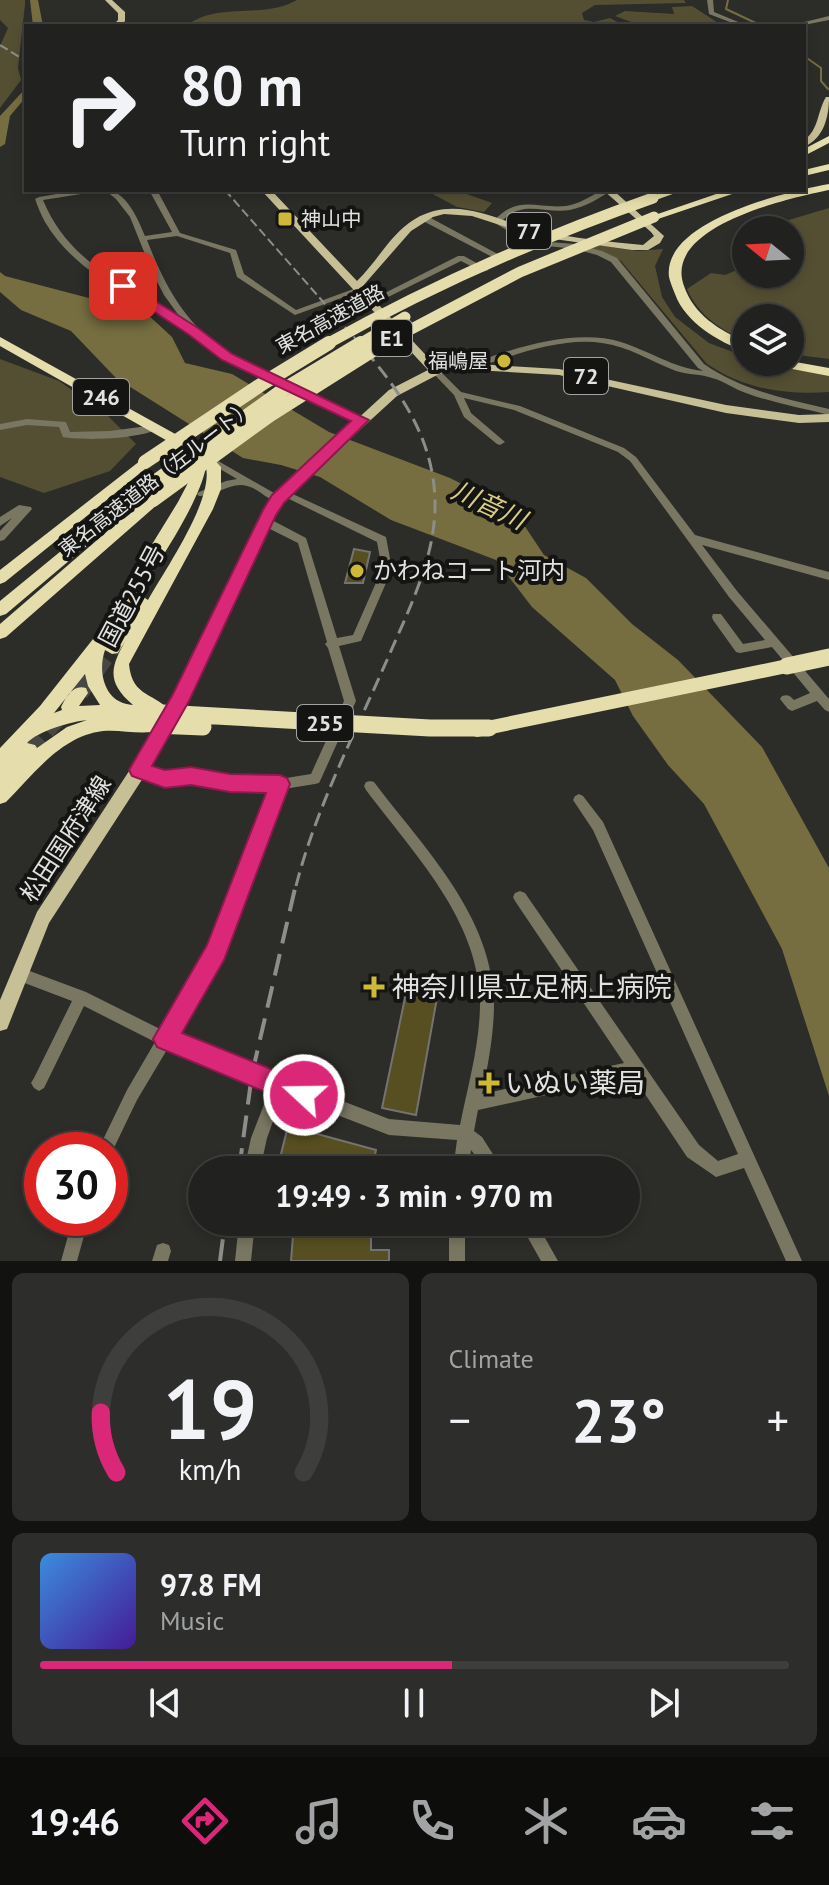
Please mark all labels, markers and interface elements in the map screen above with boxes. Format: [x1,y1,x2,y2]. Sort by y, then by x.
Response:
text: 80 m [180,49,303,121]
icon: right [48,56,152,160]
text: Turn right [180,119,330,166]
place label: 神山中 [301,206,361,232]
marker: 神山中 [276,210,294,228]
road number: 77 [507,213,551,249]
north arrow [732,216,804,288]
map controls [732,216,804,376]
pin [89,252,157,320]
icon: arrive [101,264,145,308]
street label: 東名高速道路 [271,279,389,359]
button: layers [732,304,804,376]
road number: E1 [372,320,412,356]
place label: 福嶋屋 [428,348,488,374]
marker: 福嶋屋 [495,352,513,370]
road number: 72 [564,358,608,394]
road number: 246 [73,379,129,415]
street label: 東名高速道路（左ルート） [53,394,259,562]
water label: 川音川 [447,473,534,537]
street label: 国道255号 [92,539,171,652]
place label: かわねコート河内 [373,555,565,586]
marker: かわねコート河内 [348,562,366,580]
road number: 255 [297,705,353,741]
street label: 松田国府津線 [13,770,118,908]
place label: 神奈川県立足柄上病院 [392,968,672,1005]
marker: 神奈川県立足柄上病院 [363,976,385,998]
position arrow [262,1053,346,1137]
place label: いぬい薬局 [505,1064,645,1101]
marker: いぬい薬局 [480,1074,498,1092]
speed limit sign: 30 [24,1132,128,1236]
text: 19:49 · 3 min · 970 m [275,1176,553,1215]
text: Climate [449,1342,534,1375]
text: 19 [163,1354,257,1462]
text: 23° [572,1381,666,1459]
text: − [449,1391,471,1448]
text: + [767,1391,789,1448]
text: km/h [179,1451,242,1488]
text: 97.8 FM [160,1565,262,1604]
text: Music [160,1604,224,1637]
icon: previous [143,1681,187,1725]
icon: pause [392,1681,436,1725]
icon: next [642,1681,686,1725]
icon: directions [177,1793,233,1849]
icon: music [291,1793,347,1849]
icon: phone [404,1793,460,1849]
icon: climate [518,1793,574,1849]
icon: car [631,1793,687,1849]
icon: filters [744,1793,800,1849]
text: 19:46 [29,1798,120,1845]

